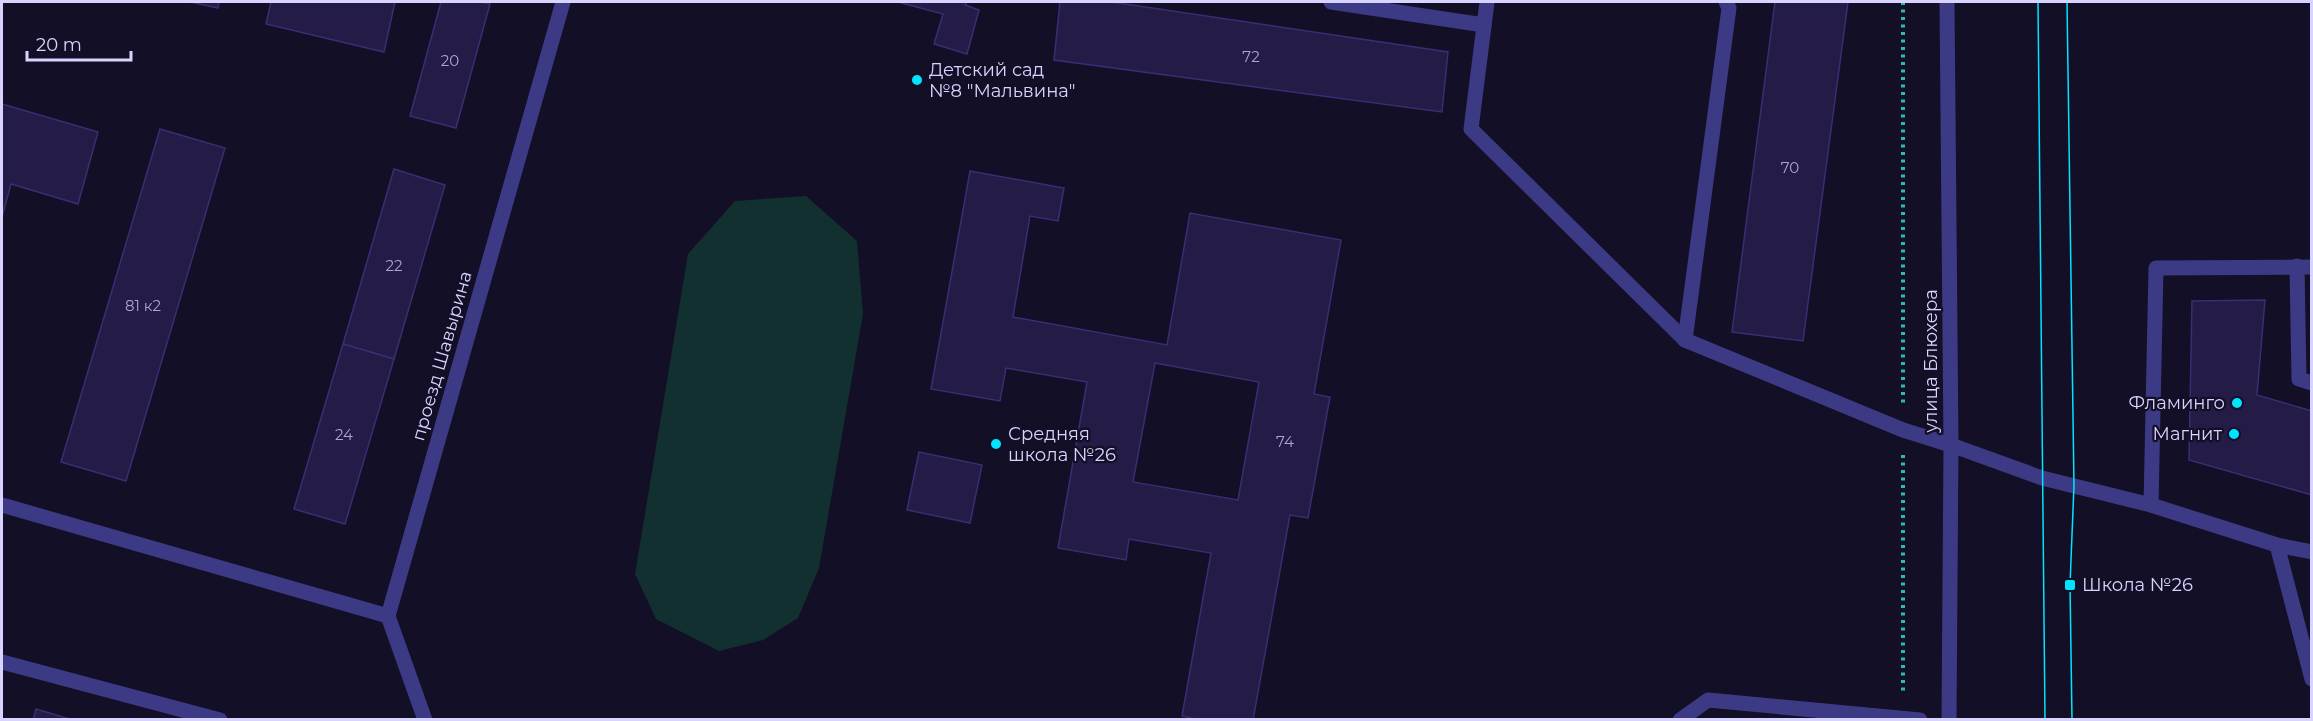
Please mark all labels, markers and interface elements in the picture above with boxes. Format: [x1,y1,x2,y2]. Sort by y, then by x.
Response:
scale bar [27,24,130,62]
text: 20 m [36,34,82,56]
house number: 72 [1242,47,1260,66]
house number: 20 [441,51,459,70]
place label: Детский сад №8 "Мальвина" [929,59,1076,102]
marker: Детский сад №8 "Мальвина" [910,73,924,87]
house number: 70 [1781,158,1799,177]
house number: 22 [385,256,403,275]
street label: проезд Шавырина [407,269,477,443]
street label: улица Блюхера [1920,289,1942,434]
house number: 81 к2 [125,296,161,315]
place label: Фламинго [2129,392,2225,414]
marker: Фламинго [2230,396,2244,410]
place label: Средняя школа №26 [1008,423,1116,466]
place label: Магнит [2153,423,2222,445]
house number: 24 [335,425,353,444]
marker: Магнит [2227,427,2241,441]
house number: 74 [1276,432,1294,451]
marker: Средняя школа №26 [989,437,1003,451]
place label: Школа №26 [2082,574,2193,596]
marker: Школа №26 [2063,578,2077,592]

